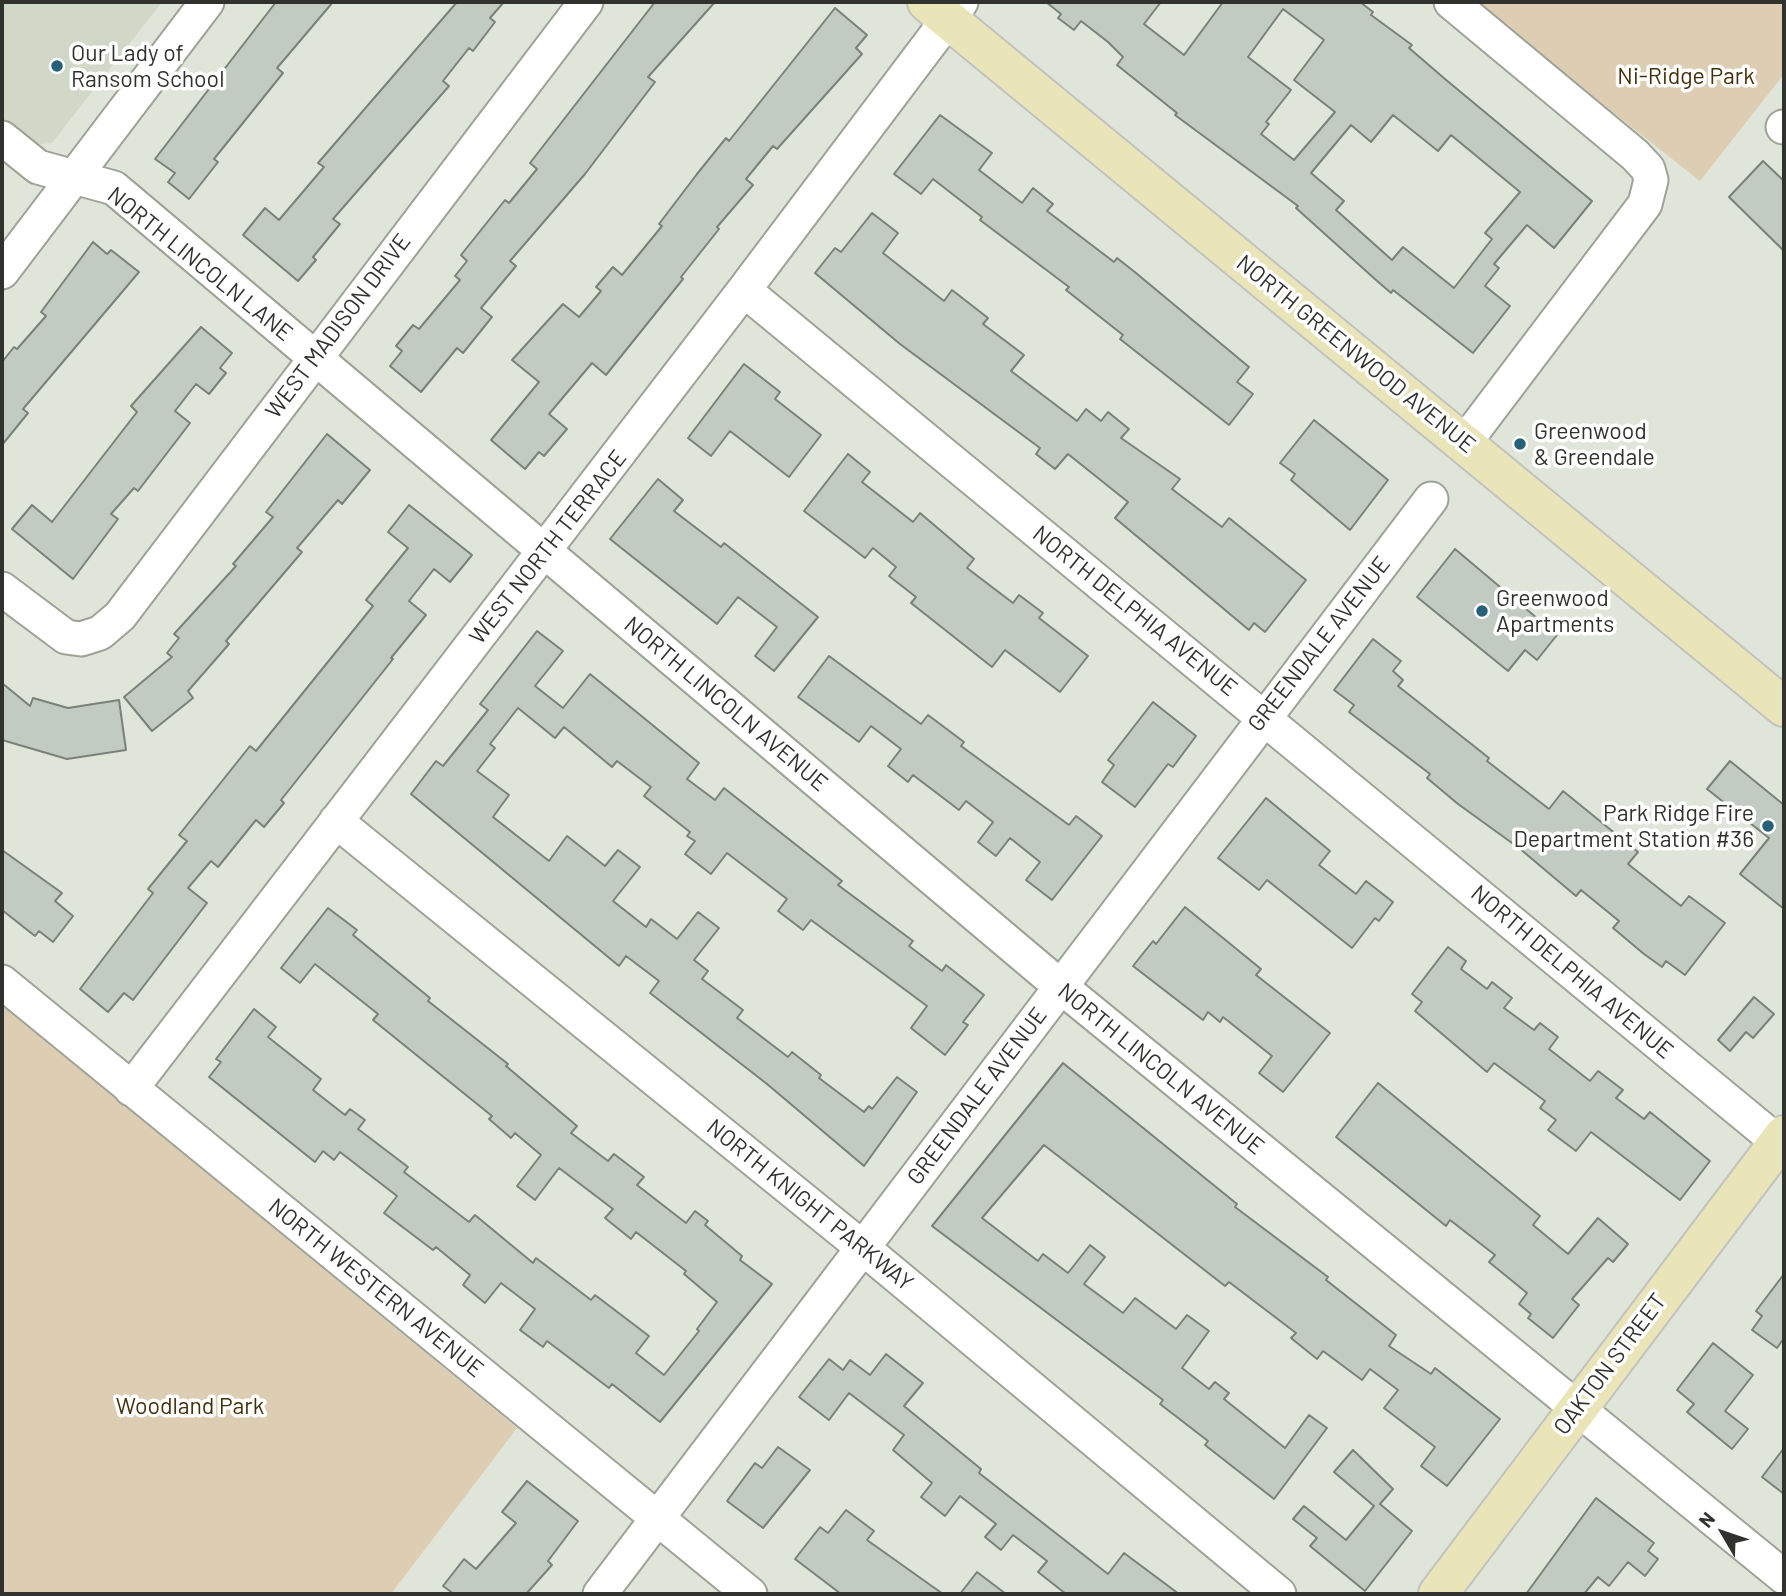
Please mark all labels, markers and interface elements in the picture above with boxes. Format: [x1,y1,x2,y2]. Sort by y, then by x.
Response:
place label: Our Lady of Ransom School [71,39,224,93]
marker: Our Lady of Ransom School [49,58,65,74]
park label: Ni-Ridge Park [1617,62,1755,90]
street label: NORTH LINCOLN LANE [102,181,298,347]
street label: WEST MADISON DRIVE [259,228,417,424]
street label: NORTH GREENWOOD AVENUE [1231,249,1481,459]
place label: Greenwood & Greendale [1534,417,1655,471]
marker: Greenwood & Greendale [1512,436,1528,452]
street label: WEST NORTH TERRACE [464,444,632,650]
street label: NORTH DELPHIA AVENUE [1027,520,1243,702]
street label: GREENDALE AVENUE [1242,551,1396,737]
place label: Greenwood Apartments [1496,584,1614,638]
marker: Greenwood Apartments [1474,603,1490,619]
street label: NORTH LINCOLN AVENUE [619,611,833,797]
place label: Park Ridge Fire Department Station #36 [1513,799,1754,853]
marker: Park Ridge Fire Department Station #36 [1760,818,1776,834]
street label: NORTH DELPHIA AVENUE [1465,879,1679,1065]
street label: NORTH LINCOLN AVENUE [1052,977,1270,1161]
street label: GREENDALE AVENUE [901,1002,1053,1190]
street label: NORTH KNIGHT PARKWAY [701,1113,919,1297]
street label: NORTH WESTERN AVENUE [263,1193,489,1383]
street label: OAKTON STREET [1548,1288,1672,1440]
park label: Woodland Park [116,1392,264,1420]
north arrow [1688,1498,1758,1568]
text: N [1693,1507,1719,1532]

